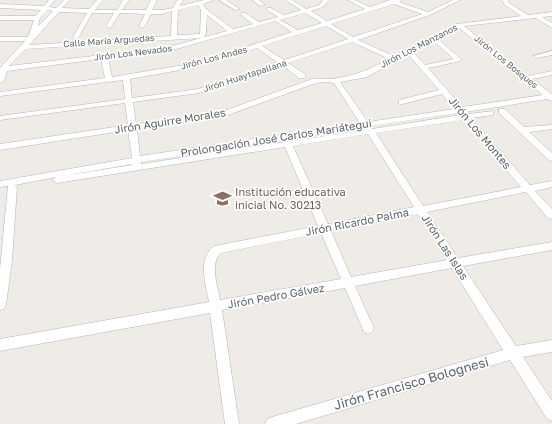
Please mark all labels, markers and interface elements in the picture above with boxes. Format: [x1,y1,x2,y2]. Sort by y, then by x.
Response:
street label: Jirón Los Manzanos [378,21,459,70]
street label: Calle María Arguedas [63,32,155,49]
street label: Jirón Los Bosques [472,33,541,91]
street label: Jirón Los Nevados [93,42,173,63]
street label: Jirón Los Andes [179,43,249,72]
street label: Jirón Huaytapallana [202,57,288,94]
street label: Jirón Los Montes [446,94,514,171]
street label: Jirón Aguirre Morales [113,105,227,136]
street label: Prolongación José Carlos Mariátegui [179,116,372,159]
place label: Institución educativa inicial No. 30213 [235,185,346,211]
school or university icon: Institución educativa inicial No. 30213 [212,188,232,208]
street label: Jirón Ricardo Palma [304,205,410,238]
street label: Jirón Las Islas [419,212,471,282]
street label: Jirón Pedro Gálvez [226,281,326,310]
street label: Jirón Francisco Bolognesi [332,353,490,413]

